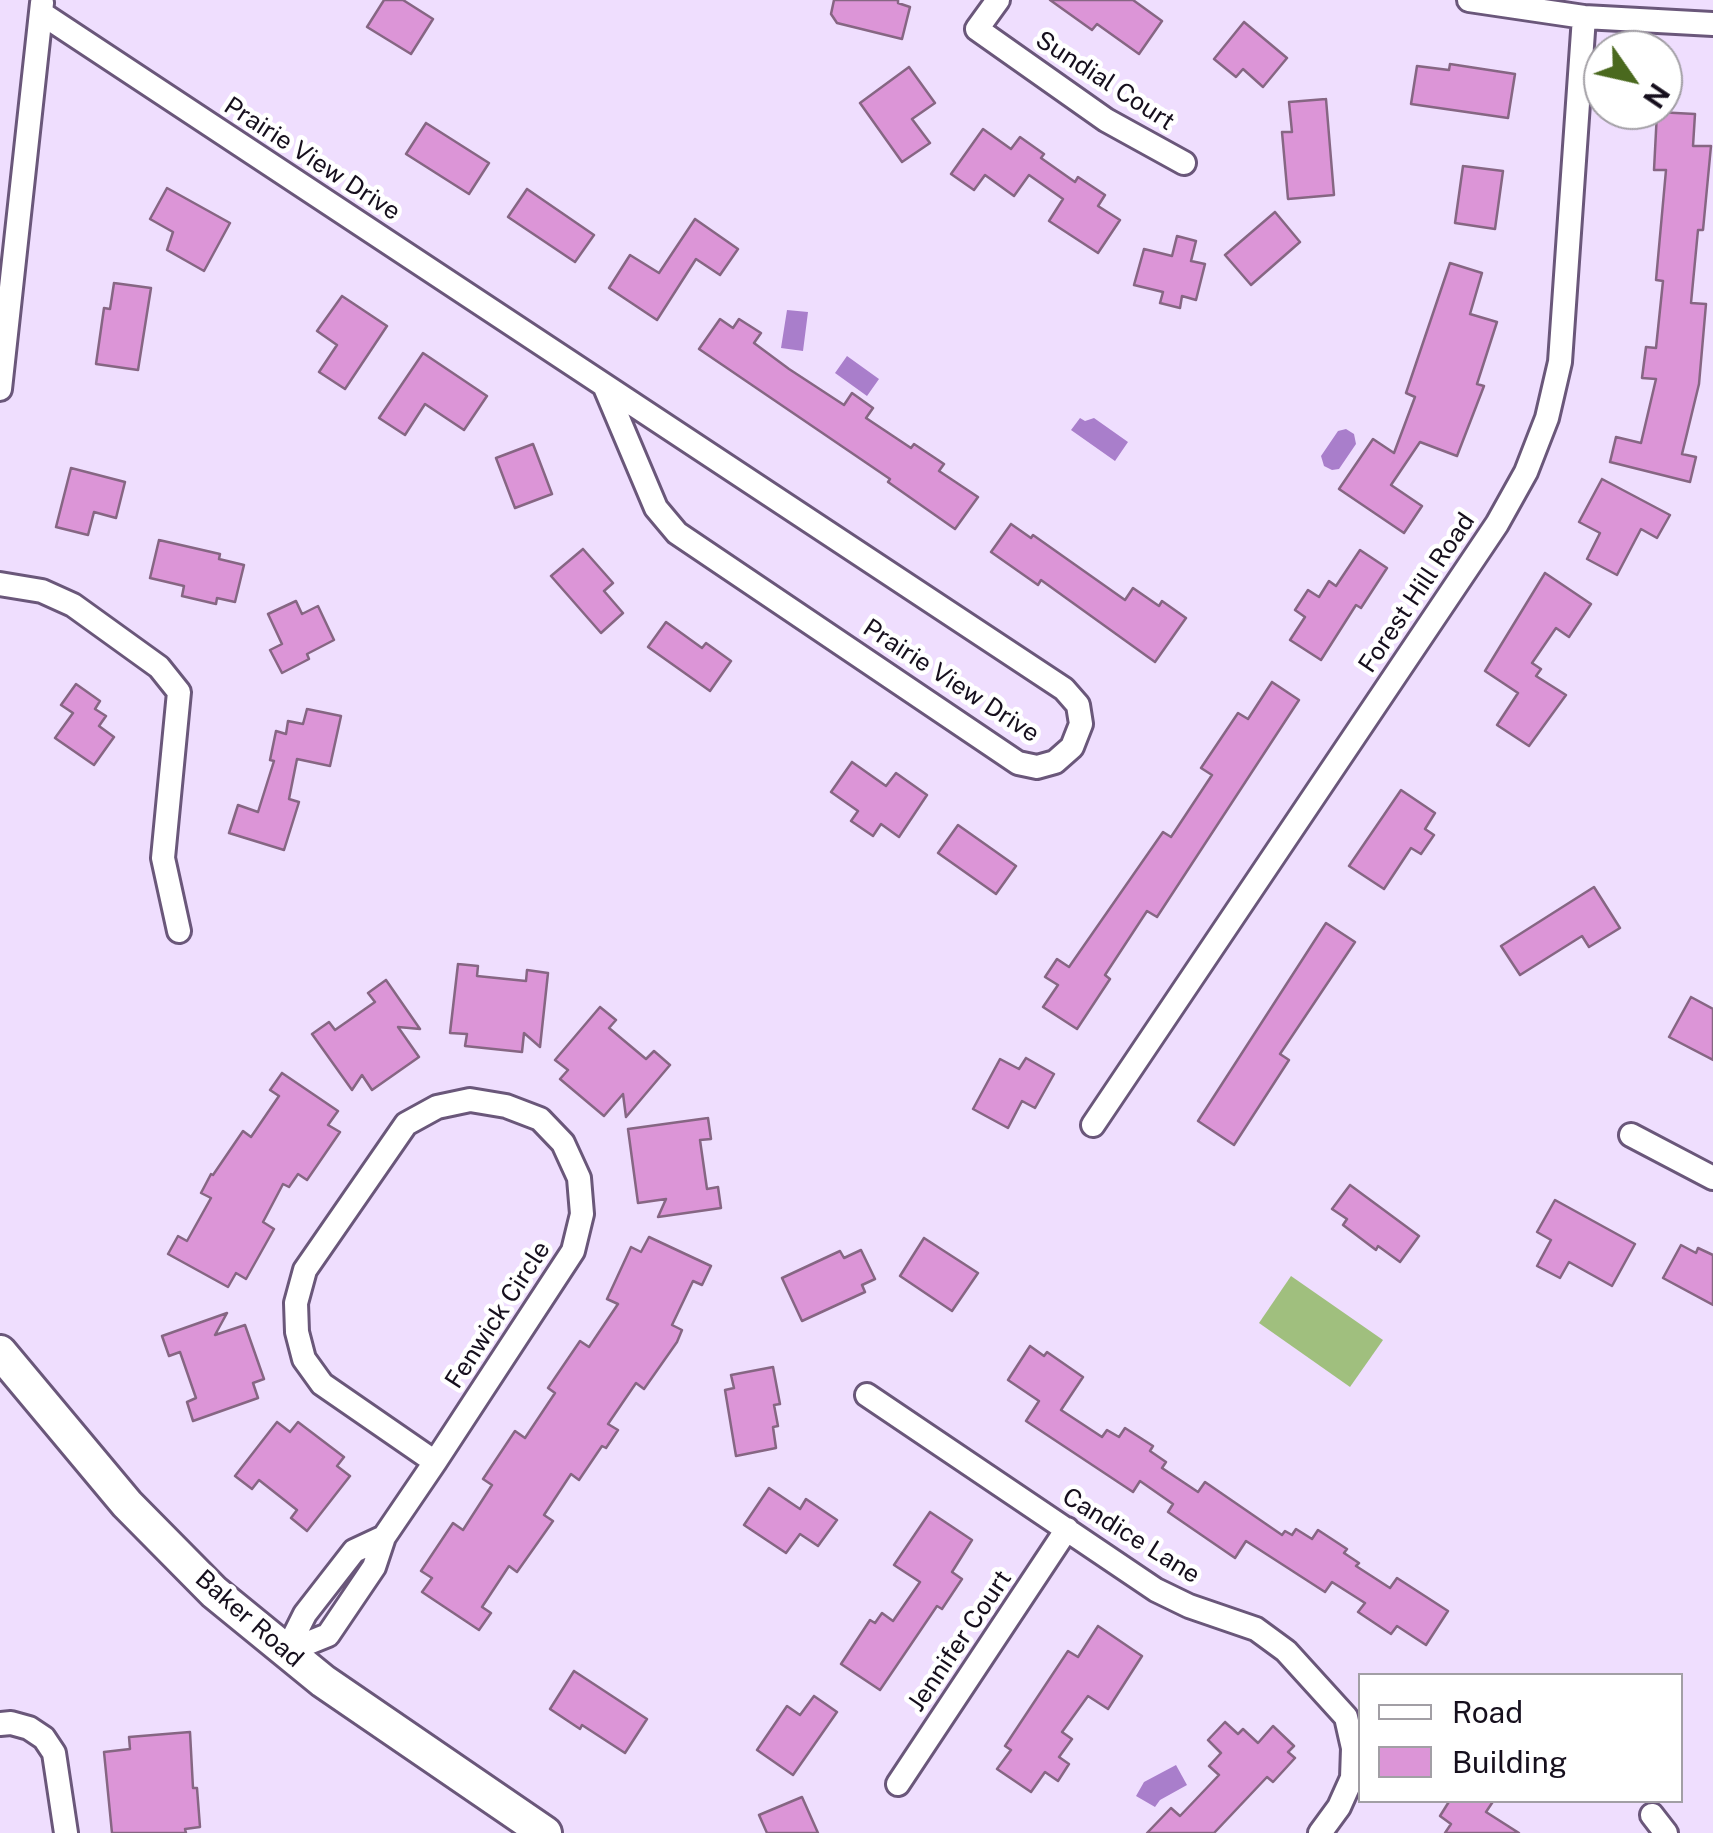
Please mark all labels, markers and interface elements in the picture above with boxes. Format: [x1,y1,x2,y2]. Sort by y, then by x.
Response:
street label: Sundial Court [1030,25,1180,137]
north arrow [1583,30,1683,130]
text: N [1637,78,1676,114]
street label: Prairie View Drive [218,91,406,227]
street label: Forest Hill Road [1353,508,1481,678]
street label: Prairie View Drive [857,613,1045,749]
street label: Fenwick Circle [439,1236,557,1394]
street label: Candice Lane [1057,1482,1205,1590]
street label: Baker Road [189,1564,309,1674]
street label: Jennifer Court [902,1565,1018,1717]
legend [1358,1673,1683,1803]
text: Road [1452,1694,1523,1730]
text: Building [1452,1744,1567,1780]

